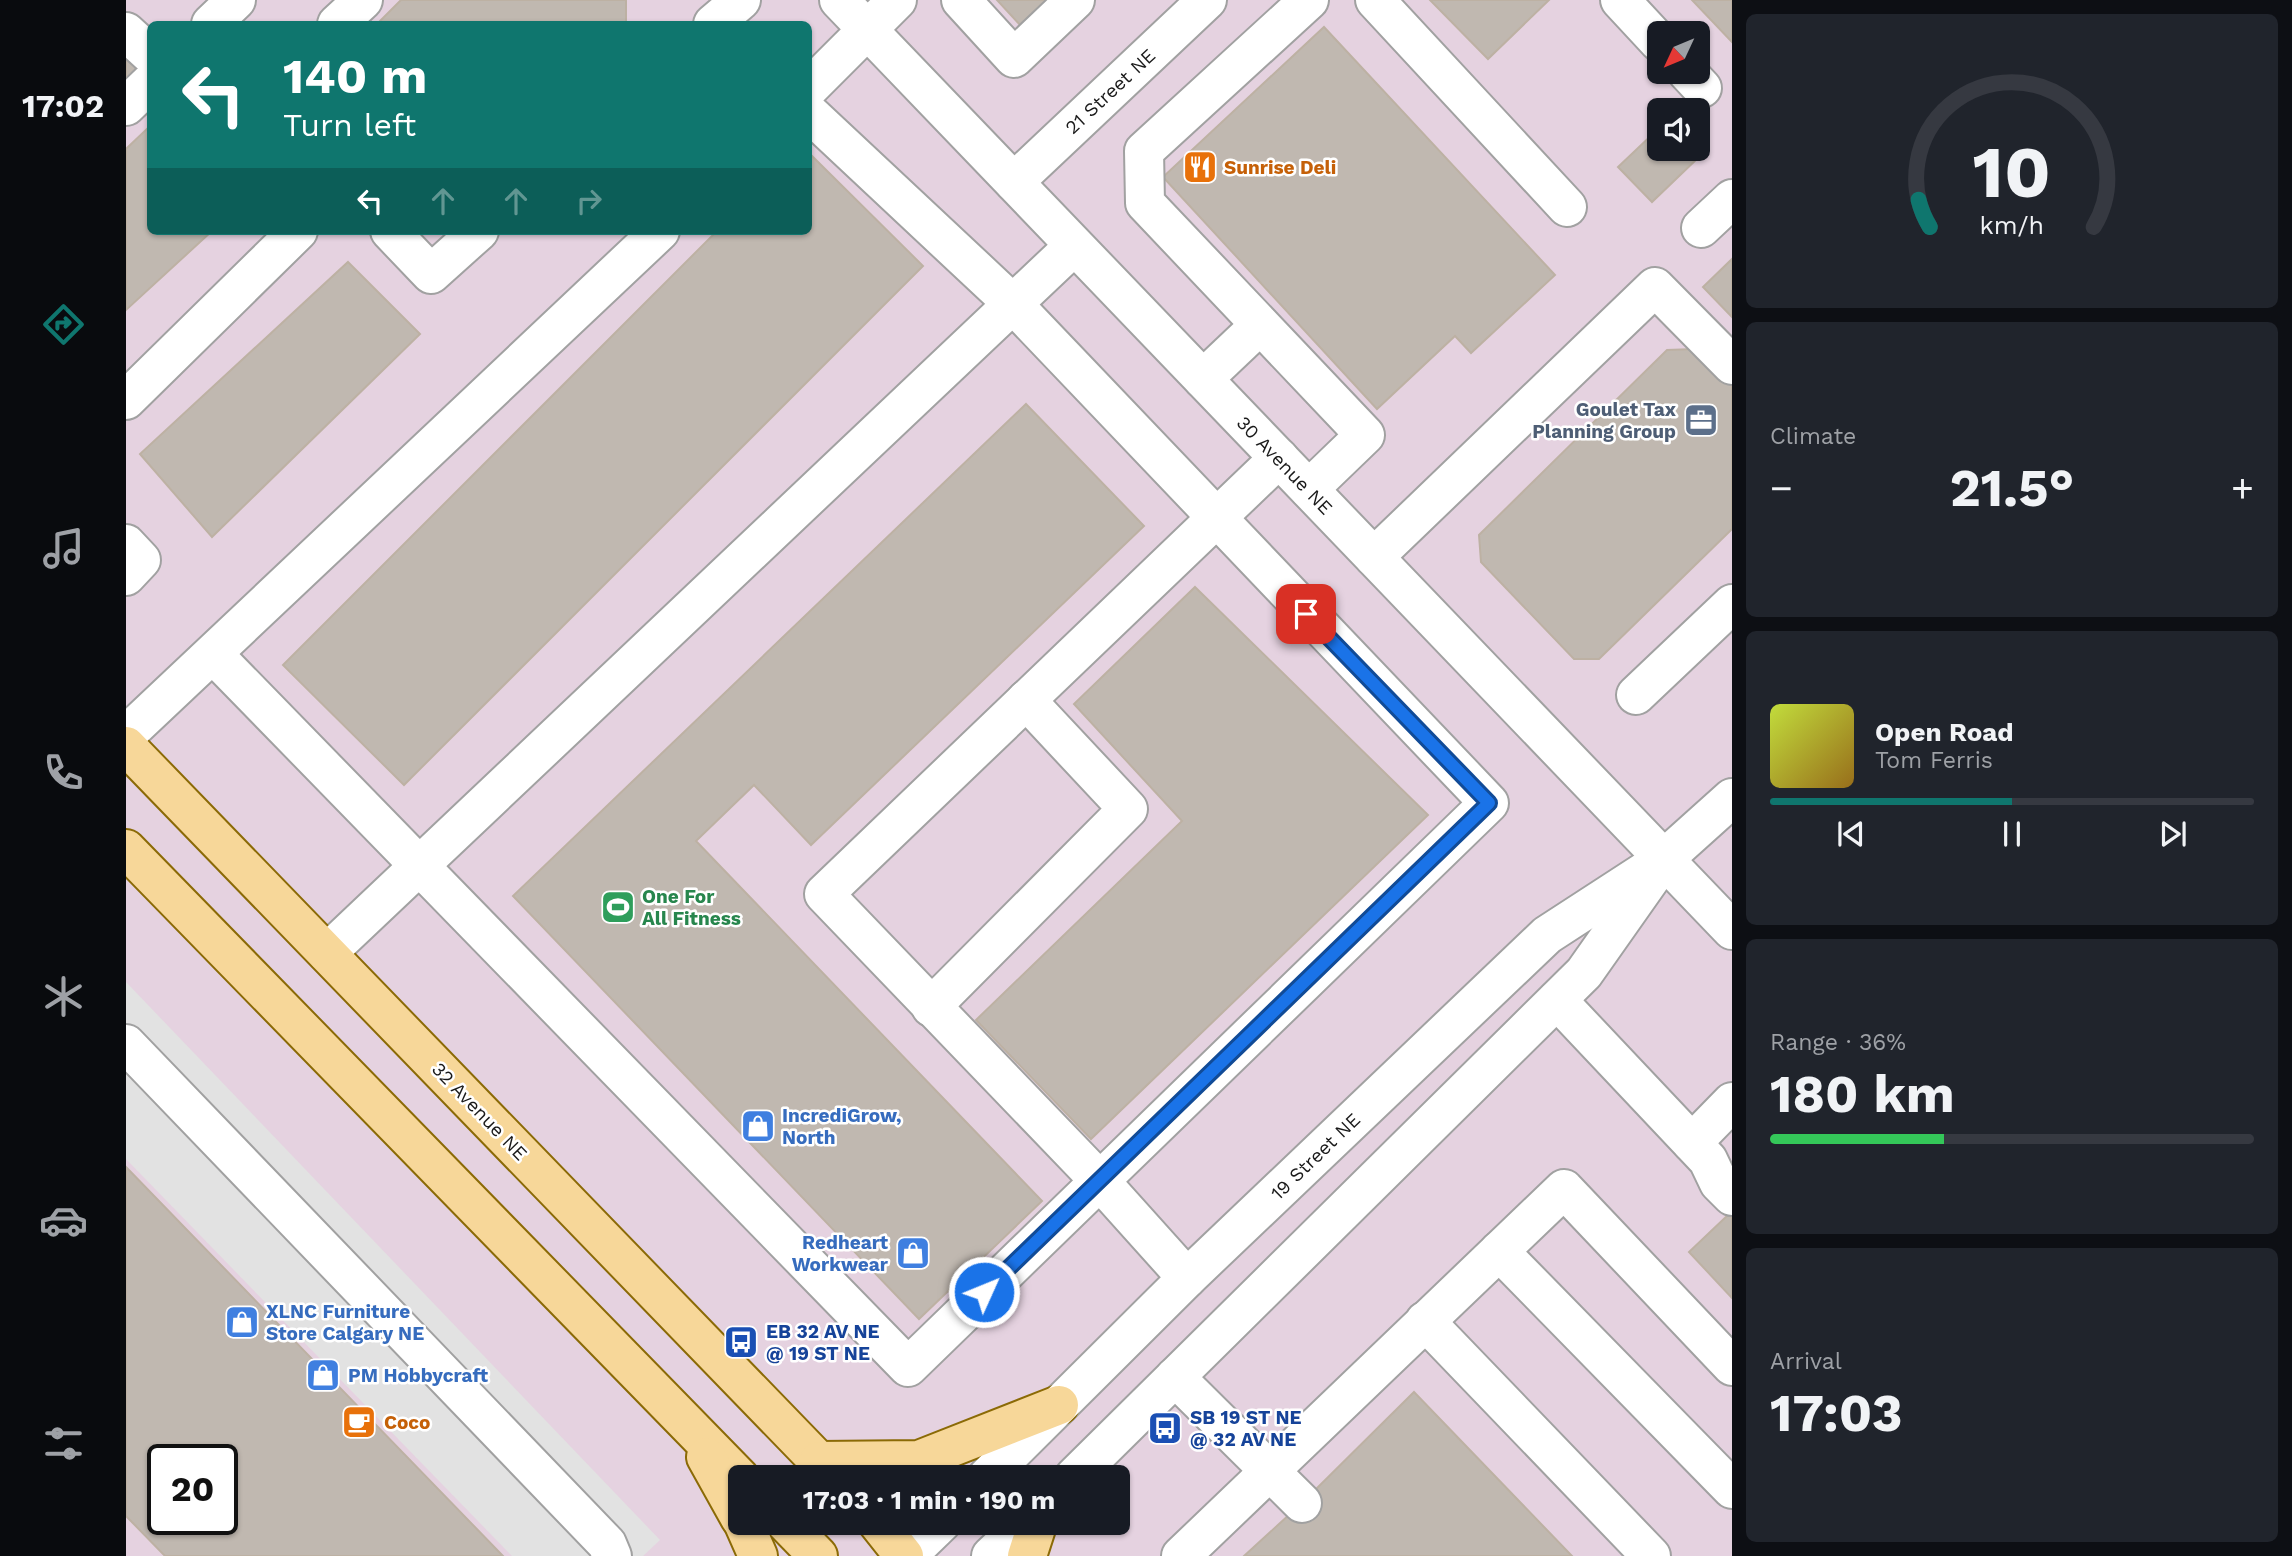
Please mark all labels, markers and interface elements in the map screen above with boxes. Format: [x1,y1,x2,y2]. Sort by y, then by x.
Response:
north arrow [1647,21,1710,84]
map controls [1647,21,1710,161]
street label: 21 Street NE [1061,44,1160,139]
text: 140 m [283,47,427,105]
icon: left [168,49,259,140]
text: 17:02 [22,87,104,125]
button: sound [1647,98,1710,161]
text: Turn left [283,106,416,144]
text: 10 [1973,130,2051,216]
restaurant icon: Sunrise Deli [1181,148,1219,186]
place label: Sunrise Deli [1224,156,1336,179]
icon: left [351,182,389,220]
icon: ahead [424,182,462,220]
icon: ahead [497,182,535,220]
icon: right [570,182,608,220]
text: km/h [1980,211,2044,240]
icon: directions [39,300,88,349]
place label: Goulet Tax Planning Group [1532,398,1677,443]
office icon: Goulet Tax Planning Group [1682,401,1720,439]
street label: 30 Avenue NE [1232,411,1338,520]
text: Climate [1770,423,1856,450]
text: 21.5° [1950,458,2074,519]
text: − [1770,466,1793,510]
text: + [2231,466,2254,510]
icon: music [39,524,88,573]
pin [1276,584,1336,644]
icon: arrive [1287,595,1325,633]
text: Open Road [1875,717,2013,747]
text: Tom Ferris [1875,747,1993,774]
icon: phone [39,748,88,797]
icon: previous [1832,815,1870,853]
icon: pause [1993,815,2031,853]
icon: next [2154,815,2192,853]
place label: One For All Fitness [642,885,741,930]
sports icon: One For All Fitness [599,888,637,926]
icon: climate [39,972,88,1021]
text: Range · 36% [1770,1029,1906,1056]
street label: 32 Avenue NE [427,1057,532,1165]
text: 180 km [1770,1064,1955,1125]
place label: IncrediGrow, North [782,1104,901,1149]
shop icon: IncrediGrow, North [739,1107,777,1145]
street label: 19 Street NE [1266,1108,1365,1205]
icon: car [39,1196,88,1245]
place label: Redheart Workwear [792,1231,889,1276]
shop icon: Redheart Workwear [894,1234,932,1272]
position arrow [947,1255,1021,1329]
place label: XLNC Furniture Store Calgary NE [266,1300,424,1345]
shop icon: XLNC Furniture Store Calgary NE [223,1303,261,1341]
place label: EB 32 AV NE @ 19 ST NE [766,1320,879,1365]
bus stop icon: EB 32 AV NE @ 19 ST NE [722,1323,760,1361]
text: Arrival [1770,1348,1842,1375]
shop icon: PM Hobbycraft [304,1356,342,1394]
place label: PM Hobbycraft [348,1364,489,1387]
text: 17:03 [1770,1383,1903,1444]
cafe icon: Coco [340,1403,378,1441]
place label: SB 19 ST NE @ 32 AV NE [1190,1406,1301,1451]
bus stop icon: SB 19 ST NE @ 32 AV NE [1146,1409,1184,1447]
place label: Coco [384,1411,430,1434]
icon: filters [39,1419,88,1468]
speed limit sign: 20 [147,1444,238,1535]
text: 17:03 · 1 min · 190 m [803,1485,1055,1515]

